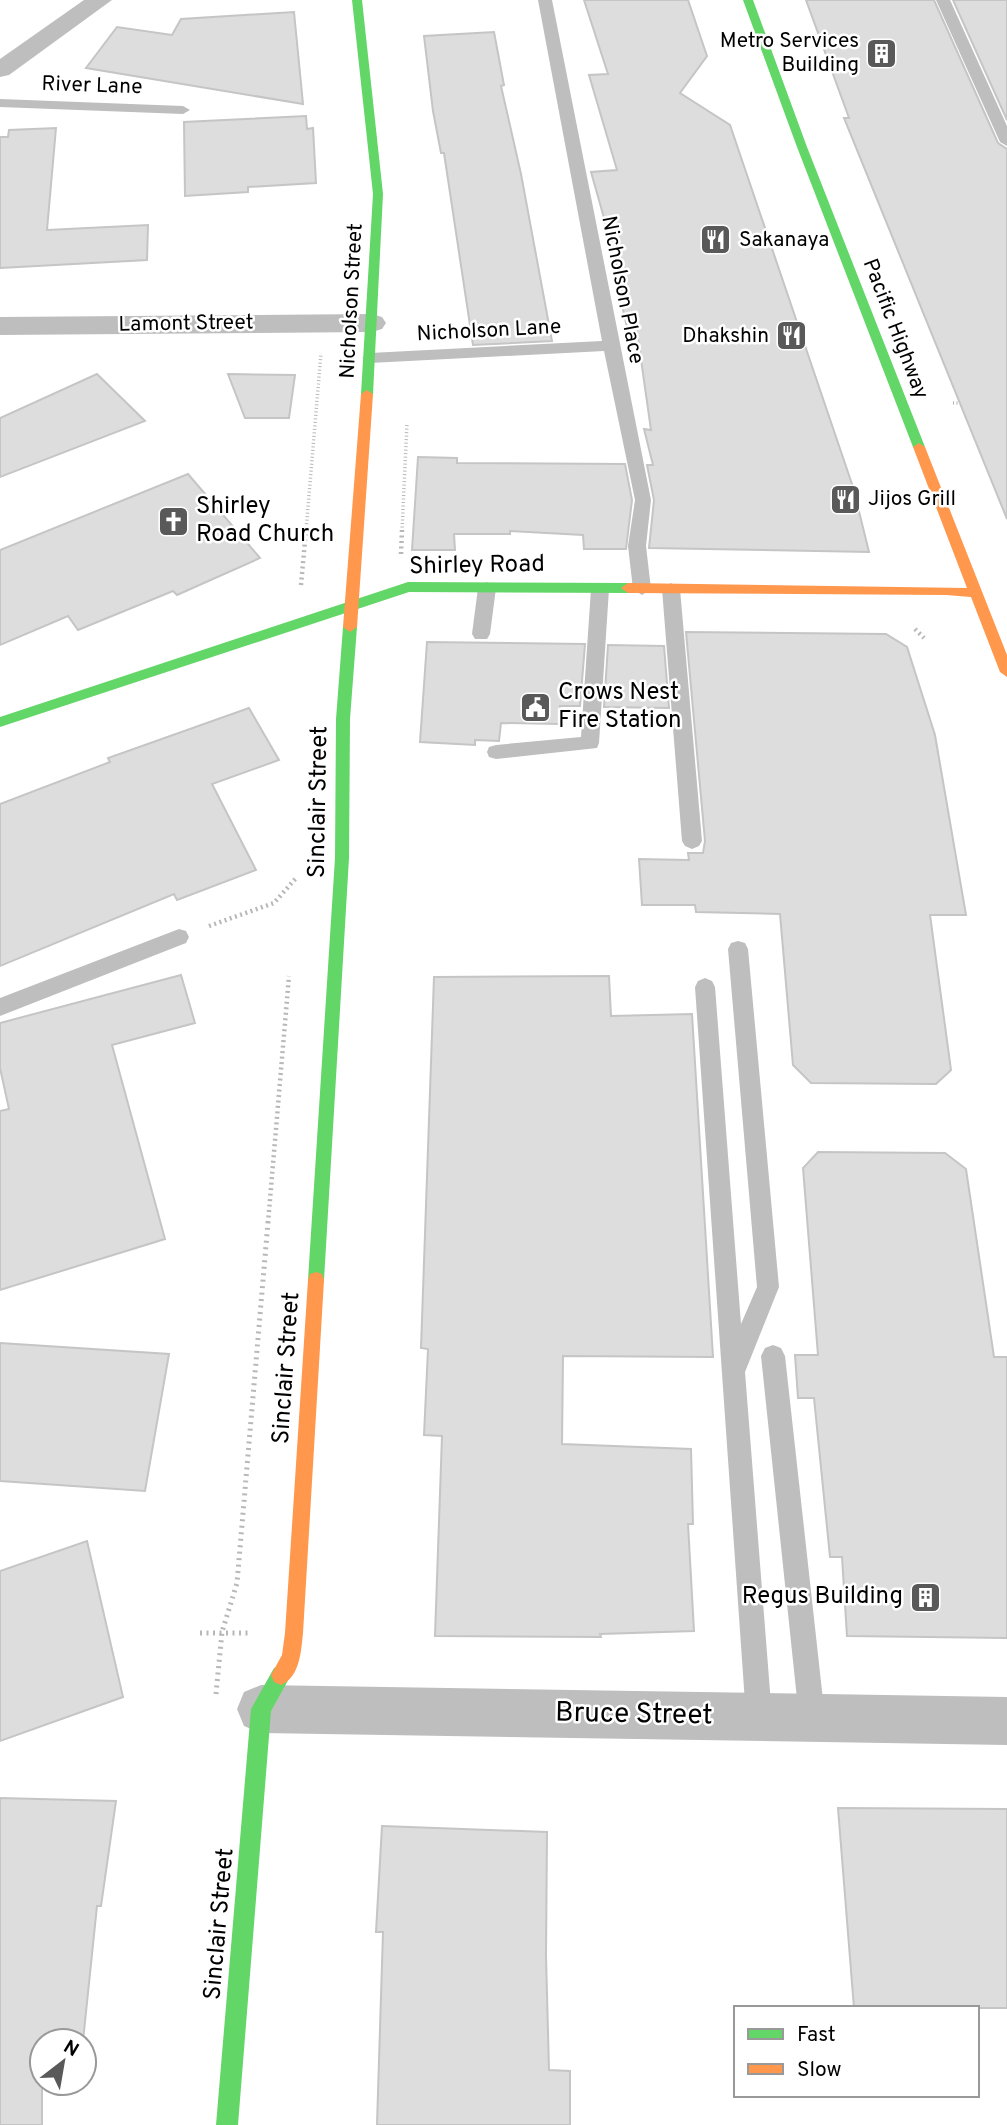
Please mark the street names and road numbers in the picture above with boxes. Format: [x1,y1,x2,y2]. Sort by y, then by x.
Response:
street label: River Lane [41,71,143,101]
street label: Nicholson Place [594,214,650,366]
street label: Nicholson Street [334,222,370,380]
street label: Pacific Highway [856,255,934,403]
street label: Lamont Street [118,309,254,339]
street label: Nicholson Lane [416,314,562,348]
street label: Shirley Road [409,550,545,582]
street label: Sinclair Street [303,726,335,878]
street label: Sinclair Street [267,1291,307,1445]
street label: Bruce Street [555,1696,713,1734]
street label: Sinclair Street [198,1847,242,2001]

